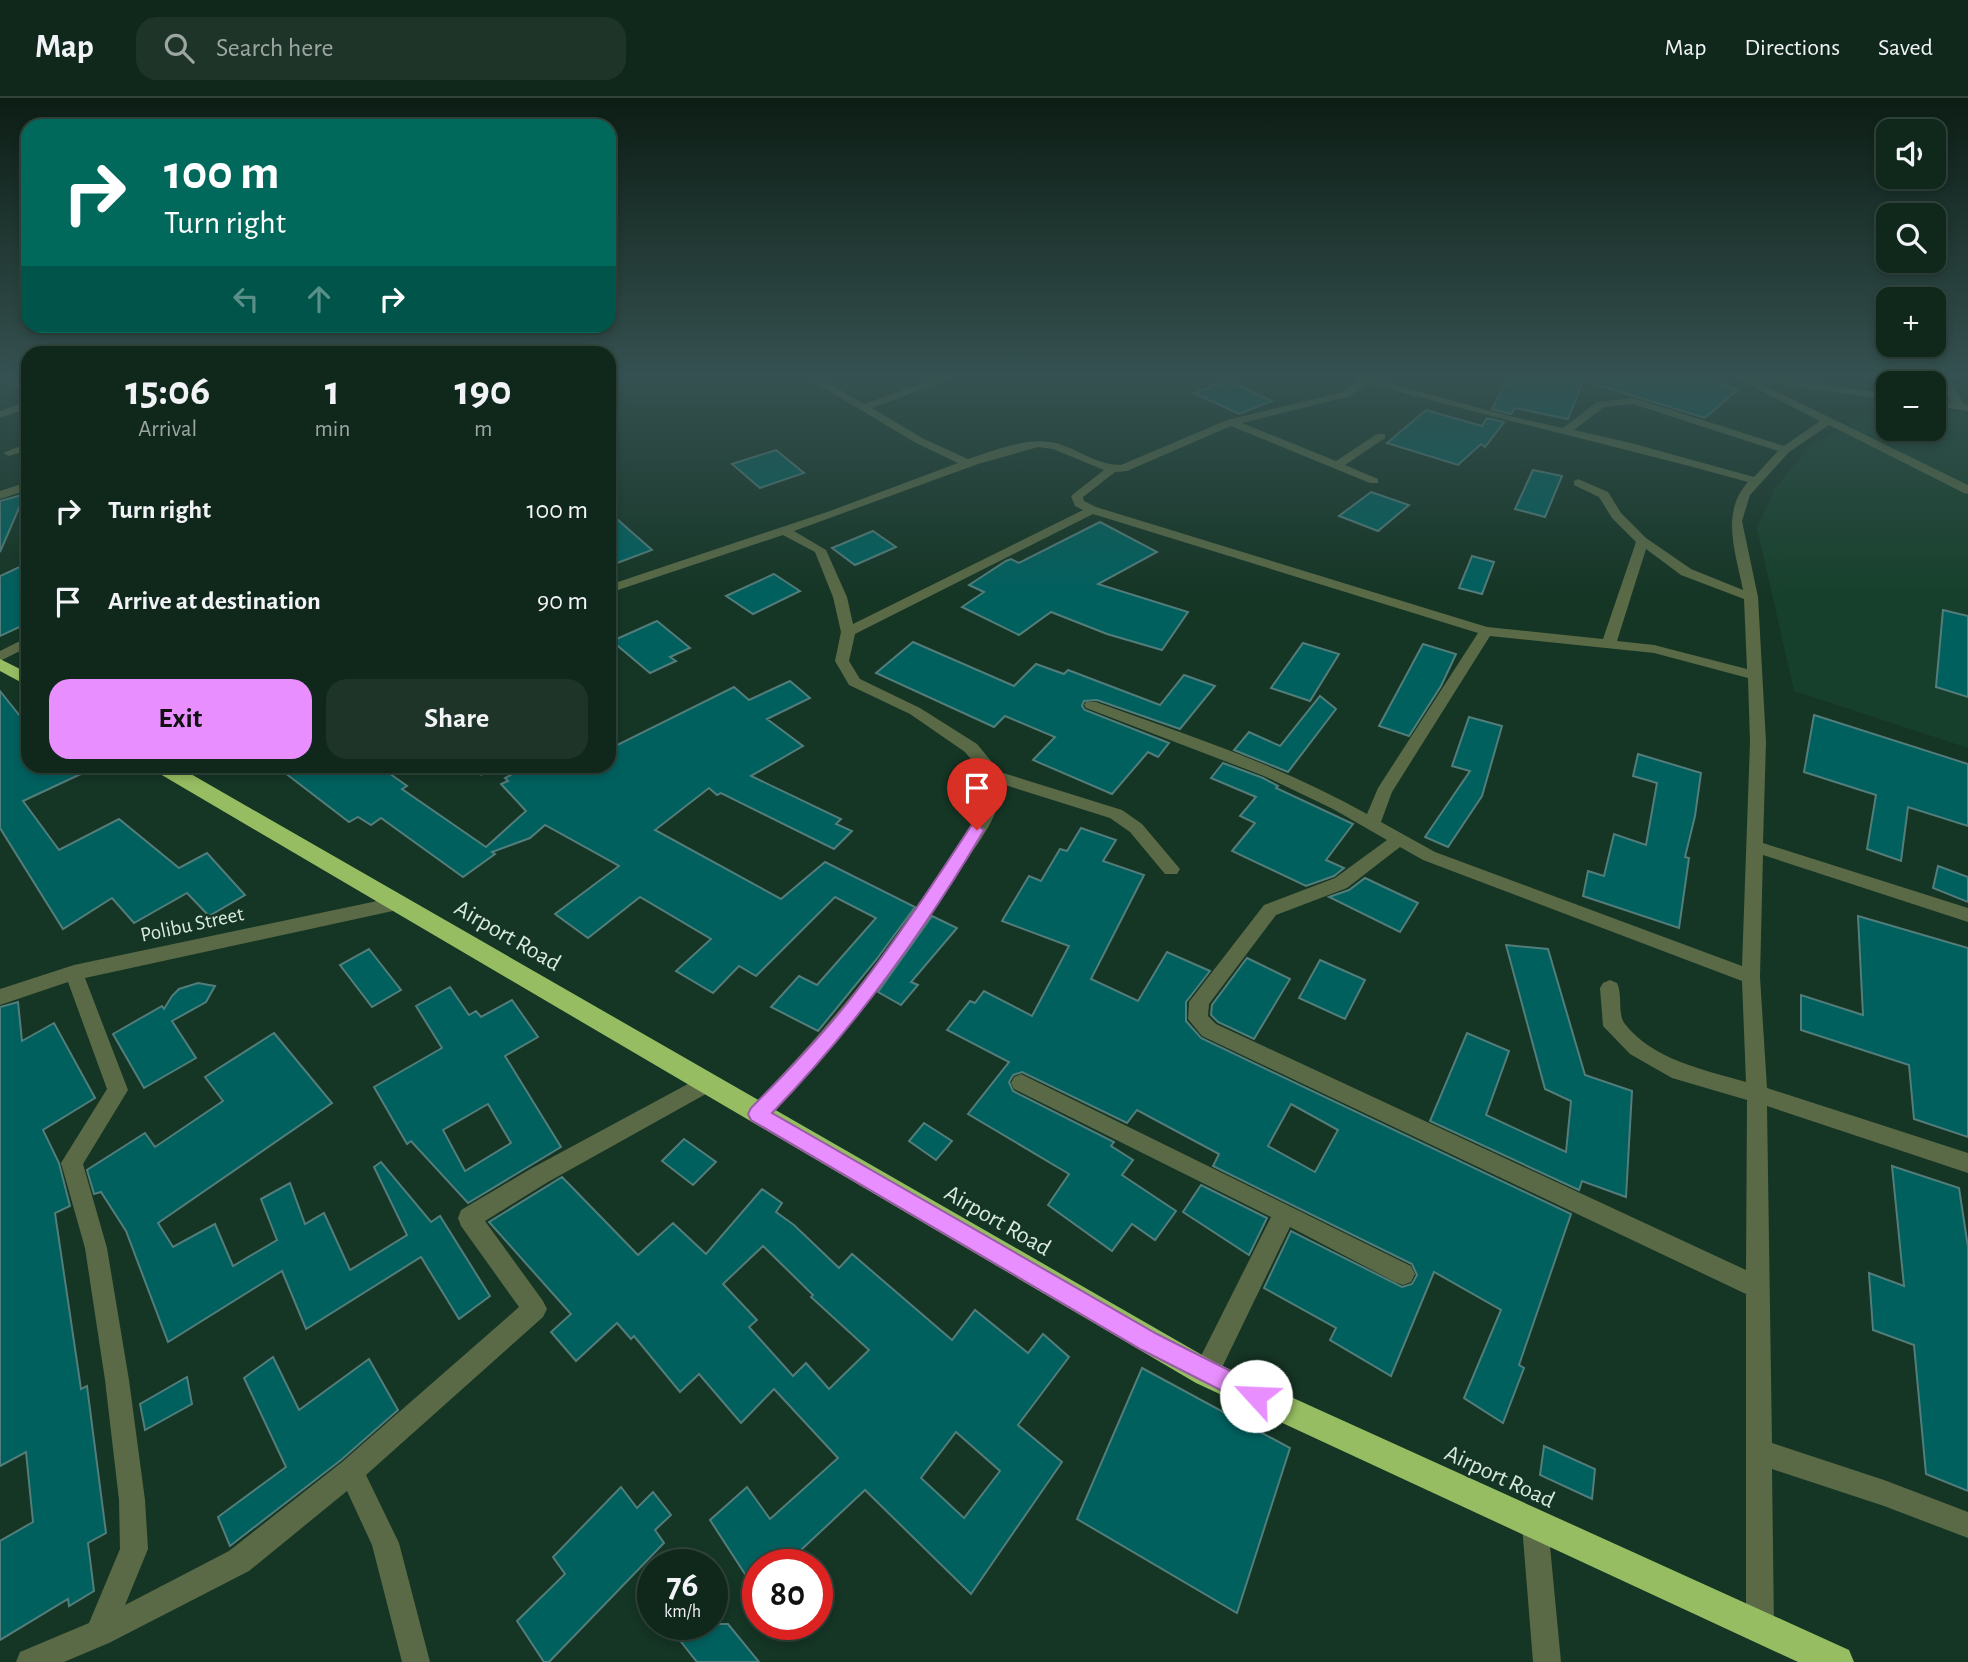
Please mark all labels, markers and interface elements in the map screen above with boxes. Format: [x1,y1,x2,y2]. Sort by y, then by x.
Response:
search box [136,17,626,80]
icon: search [160,29,198,67]
text: Map [35,31,94,64]
text: Search here [216,35,334,61]
text: Map [1664,36,1706,60]
text: Directions [1744,36,1840,60]
text: Saved [1878,36,1933,60]
map controls [1876,119,1946,441]
button: sound [1876,119,1946,189]
icon: right [49,147,140,238]
text: 100 m [164,149,280,198]
button: search [1876,203,1946,273]
text: Turn right [164,207,286,239]
icon: left [227,280,265,318]
icon: ahead [300,280,338,318]
icon: right [373,280,411,318]
button: + [1876,287,1946,357]
text: 15:06 [125,370,210,412]
text: 1 [325,370,340,412]
text: 190 [454,370,512,412]
button: − [1876,371,1946,441]
text: Arrival [138,418,197,441]
text: min [314,418,350,441]
text: m [474,418,492,441]
icon: right [49,492,87,530]
text: Turn right [108,497,211,523]
text: 100 m [527,497,588,523]
icon: arrive [49,583,87,621]
text: Arrive at destination [108,588,321,614]
text: 90 m [537,588,588,614]
button: Exit [49,679,312,759]
button: Share [326,679,588,759]
pin [947,758,1007,830]
icon: arrive [958,769,996,807]
street label: Airport Road [450,896,565,976]
street label: Polibu Street [139,903,246,946]
street label: Airport Road [940,1181,1055,1261]
position arrow [1219,1359,1293,1433]
street label: Airport Road [1441,1441,1558,1513]
speed limit sign: 80 [742,1549,833,1640]
text: 76 [666,1568,699,1603]
text: km/h [664,1603,701,1621]

